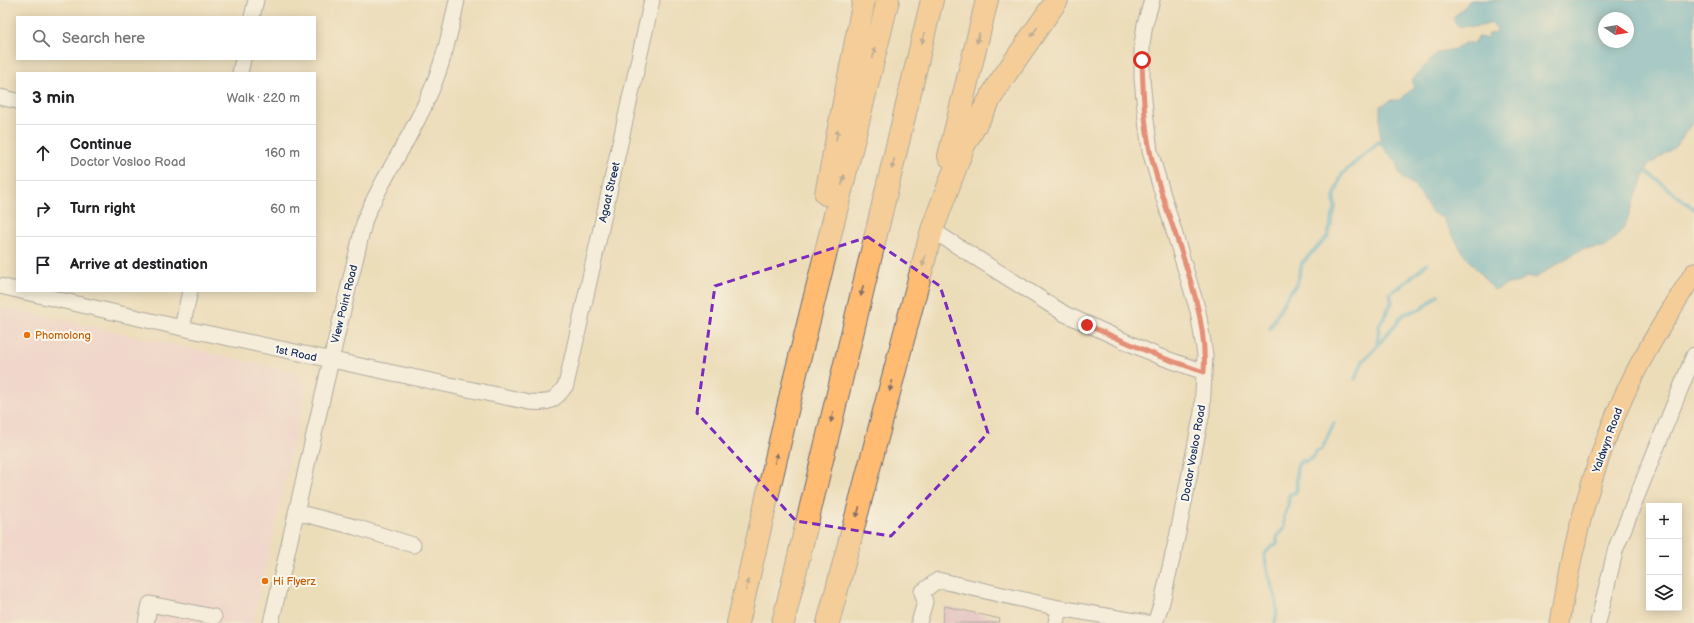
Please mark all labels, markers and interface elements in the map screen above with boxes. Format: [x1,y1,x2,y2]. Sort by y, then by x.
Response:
north arrow [1598,12,1634,48]
search box [16,16,316,60]
icon: search [30,27,52,49]
one-way arrow [1030,27,1038,37]
text: Search here [62,29,145,48]
one-way arrow [920,32,926,44]
one-way arrow [974,32,980,44]
one-way arrow [872,47,878,59]
route start [1133,51,1151,69]
text: 3 min [32,88,75,108]
text: Walk · 220 m [227,90,300,106]
one-way arrow [834,129,840,141]
text: Continue [70,135,132,154]
icon: ahead [32,142,54,164]
text: 160 m [265,145,300,161]
text: Doctor Vosloo Road [70,154,186,170]
one-way arrow [889,158,895,171]
street label: Agaat Street [596,160,623,224]
one-way arrow [841,173,847,186]
icon: right [32,198,54,220]
text: Turn right [70,199,135,218]
text: 60 m [270,201,300,217]
icon: arrive [32,254,54,276]
text: Arrive at destination [70,255,208,274]
one-way arrow [921,255,927,267]
street label: View Point Road [328,263,361,345]
one-way arrow [859,285,865,297]
route end [1078,316,1096,334]
place label: Phomolong [35,329,91,342]
marker: Phomolong [22,330,32,340]
street label: 1st Road [274,343,318,364]
one-way arrow [887,380,893,393]
street label: Doctor Vosloo Road [1179,404,1208,502]
street label: Yaldwyn Road [1589,406,1625,475]
one-way arrow [829,411,835,423]
one-way arrow [773,452,779,464]
map controls [1646,503,1682,611]
button: + [1646,503,1682,539]
one-way arrow [854,506,860,518]
button: − [1646,539,1682,575]
place label: Hi Flyerz [273,575,317,588]
button: layers [1646,575,1682,611]
marker: Hi Flyerz [260,576,270,586]
one-way arrow [744,579,750,591]

